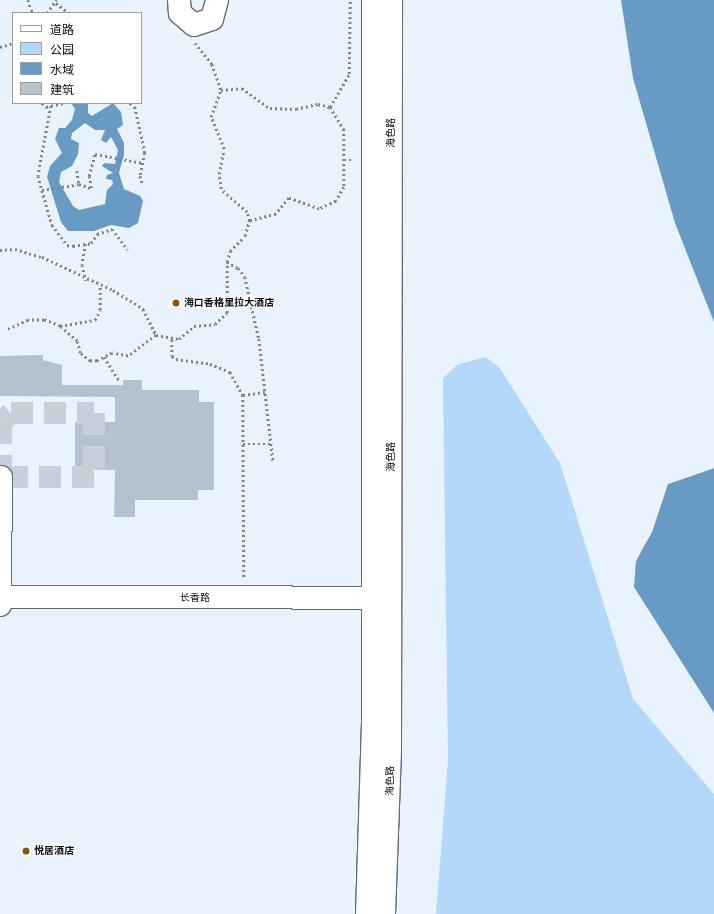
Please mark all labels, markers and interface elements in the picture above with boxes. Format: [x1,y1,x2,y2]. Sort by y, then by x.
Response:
legend [12,12,142,104]
text: 道路 [50,22,74,37]
text: 公园 [50,42,74,57]
text: 水域 [50,62,74,77]
text: 建筑 [50,82,74,97]
street label: 海色路 [385,118,397,148]
place label: 海口香格里拉大酒店 [184,297,274,309]
marker: 海口香格里拉大酒店 [171,298,181,308]
street label: 海色路 [385,442,397,472]
street label: 长香路 [180,592,210,604]
street label: 海色路 [384,766,396,796]
place label: 悦居酒店 [34,845,74,857]
marker: 悦居酒店 [21,846,31,856]

